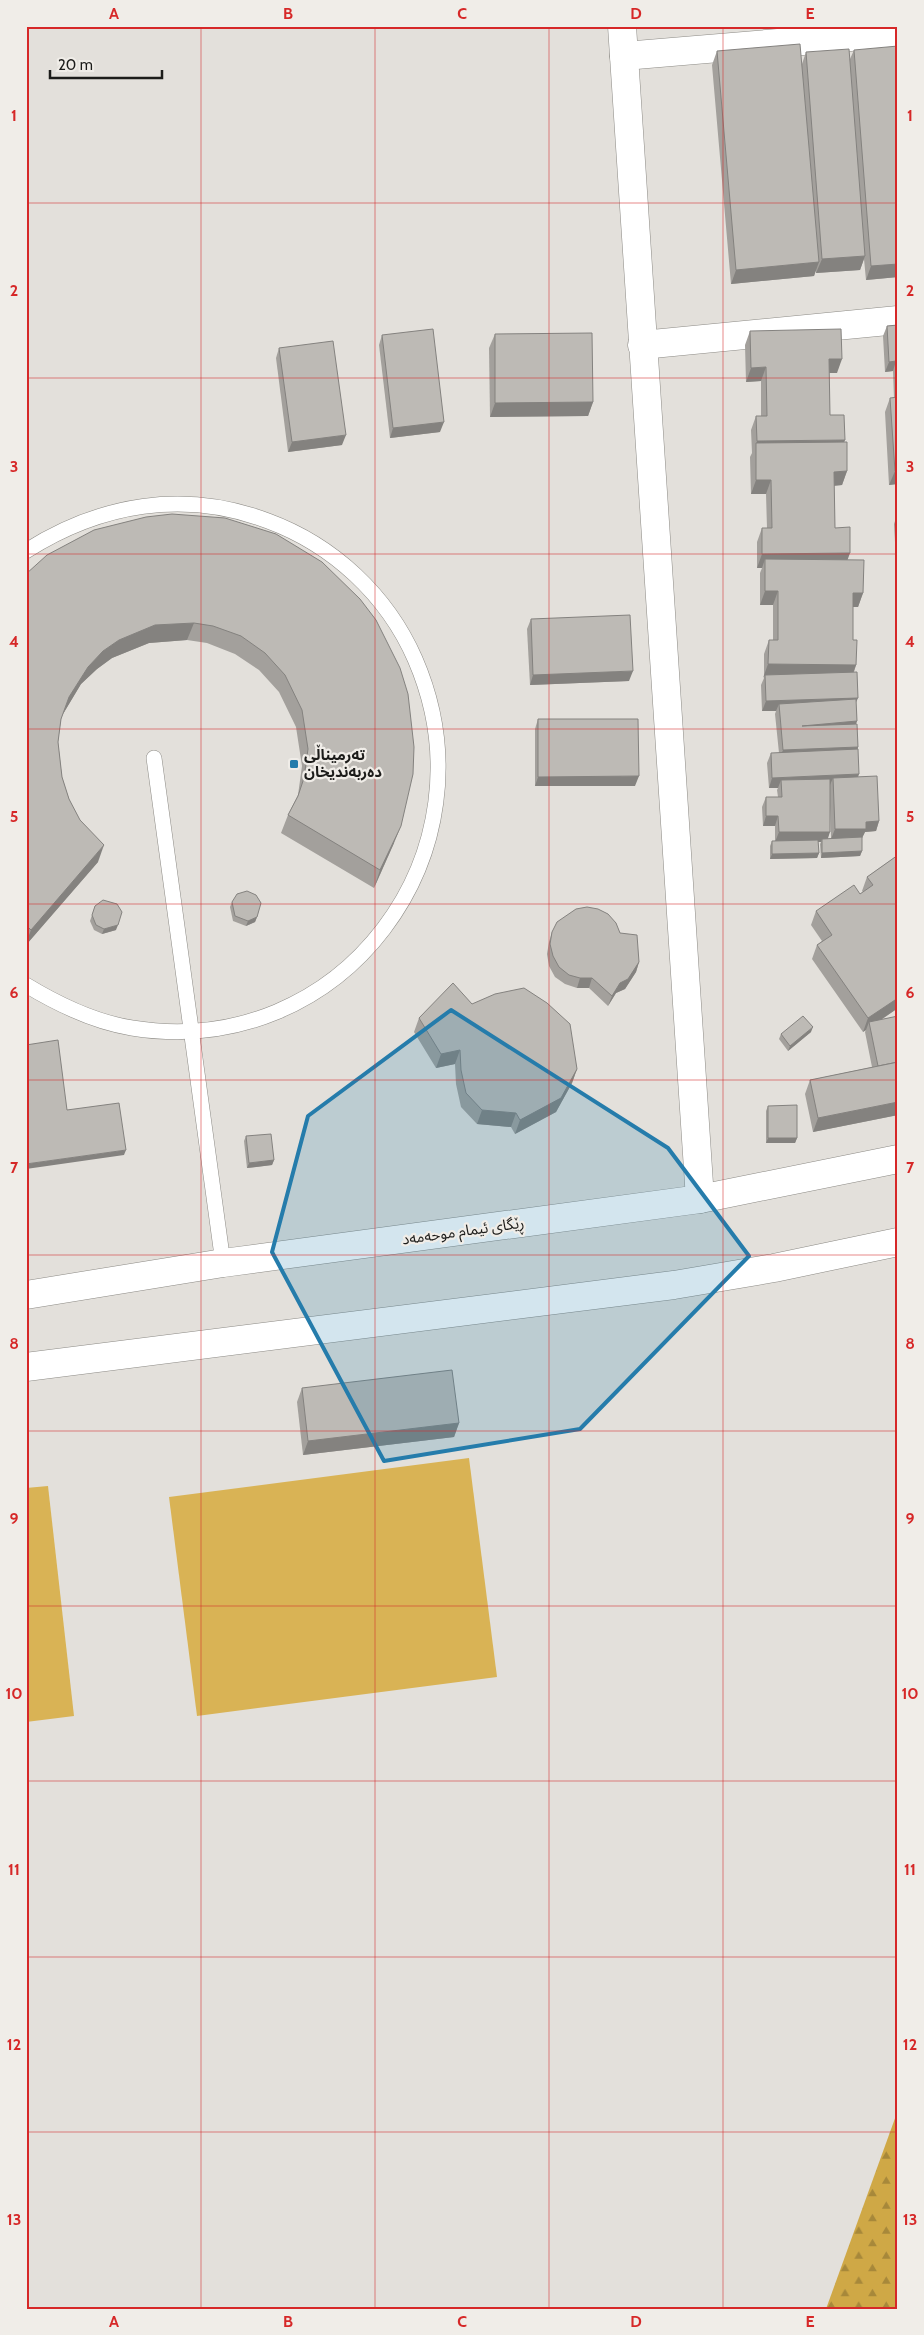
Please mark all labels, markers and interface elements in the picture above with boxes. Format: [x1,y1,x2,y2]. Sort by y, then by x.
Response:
text: A [109,4,119,23]
text: B [283,4,293,23]
text: C [457,4,467,23]
text: D [630,4,642,23]
text: E [805,4,815,23]
scale bar [50,48,162,80]
text: 20 m [58,56,93,74]
text: 1 [11,106,17,125]
text: 1 [907,106,913,125]
text: 2 [10,281,18,300]
text: 2 [906,281,914,300]
text: 3 [10,457,18,476]
text: 3 [906,457,914,476]
text: 4 [9,632,19,651]
text: 4 [905,632,915,651]
place label: تەرمیناڵی دەربەندیخان [304,744,382,781]
marker: تەرمیناڵی دەربەندیخان [288,758,300,770]
text: 5 [10,807,18,826]
text: 5 [906,807,914,826]
text: 6 [10,983,19,1002]
text: 6 [906,983,915,1002]
text: 7 [10,1158,19,1177]
text: 7 [906,1158,915,1177]
street label: ڕێگای ئیمام موحەمەد [401,1214,526,1252]
text: 8 [9,1334,19,1353]
text: 8 [905,1334,915,1353]
text: 9 [10,1509,19,1528]
text: 9 [906,1509,915,1528]
text: 10 [5,1684,23,1703]
text: 10 [901,1684,919,1703]
text: 11 [8,1860,20,1879]
text: 11 [904,1860,916,1879]
text: 12 [7,2035,21,2054]
text: 12 [903,2035,917,2054]
text: 13 [7,2210,21,2229]
text: 13 [903,2210,917,2229]
text: A [109,2312,119,2331]
text: B [283,2312,293,2331]
text: C [457,2312,467,2331]
text: D [630,2312,642,2331]
text: E [805,2312,815,2331]

